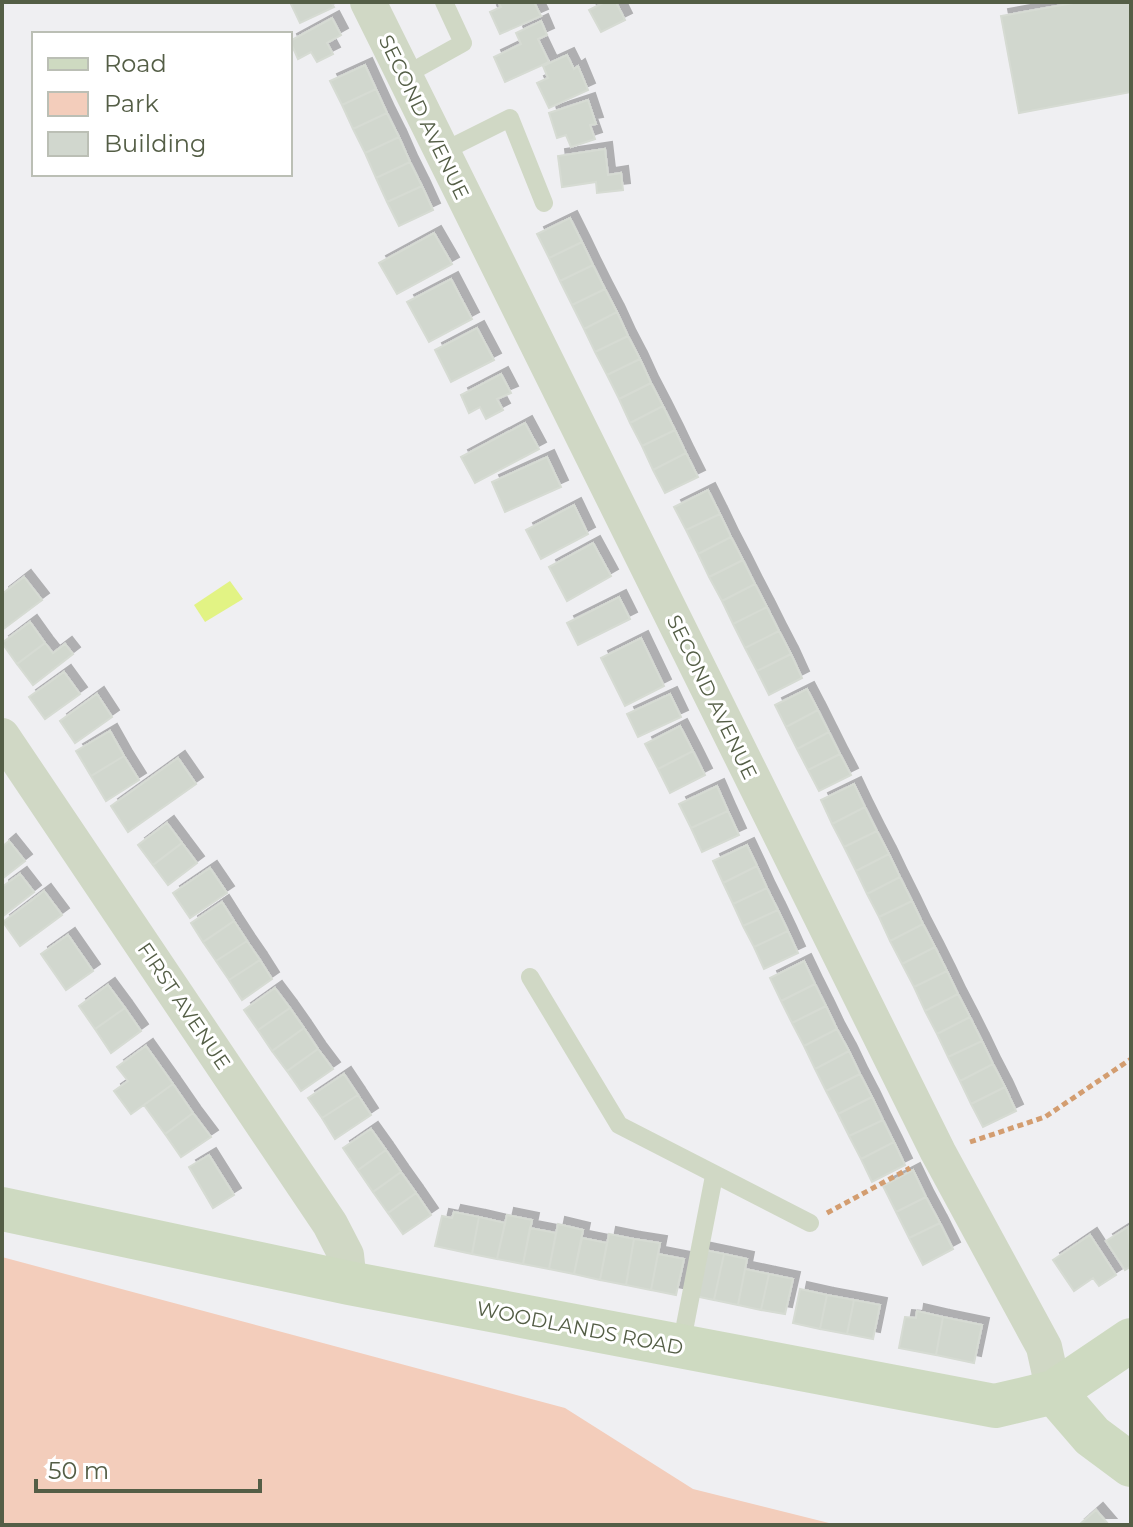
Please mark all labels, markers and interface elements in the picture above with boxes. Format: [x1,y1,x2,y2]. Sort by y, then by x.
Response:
street label: SECOND AVENUE [374,31,474,203]
legend [32,32,292,176]
text: Road [104,49,167,78]
text: Park [104,89,159,118]
text: Building [104,129,207,158]
street label: SECOND AVENUE [662,611,762,783]
street label: FIRST AVENUE [133,938,235,1074]
street label: WOODLANDS ROAD [475,1296,685,1360]
scale bar [36,1443,260,1493]
text: 50 m [48,1456,109,1485]

